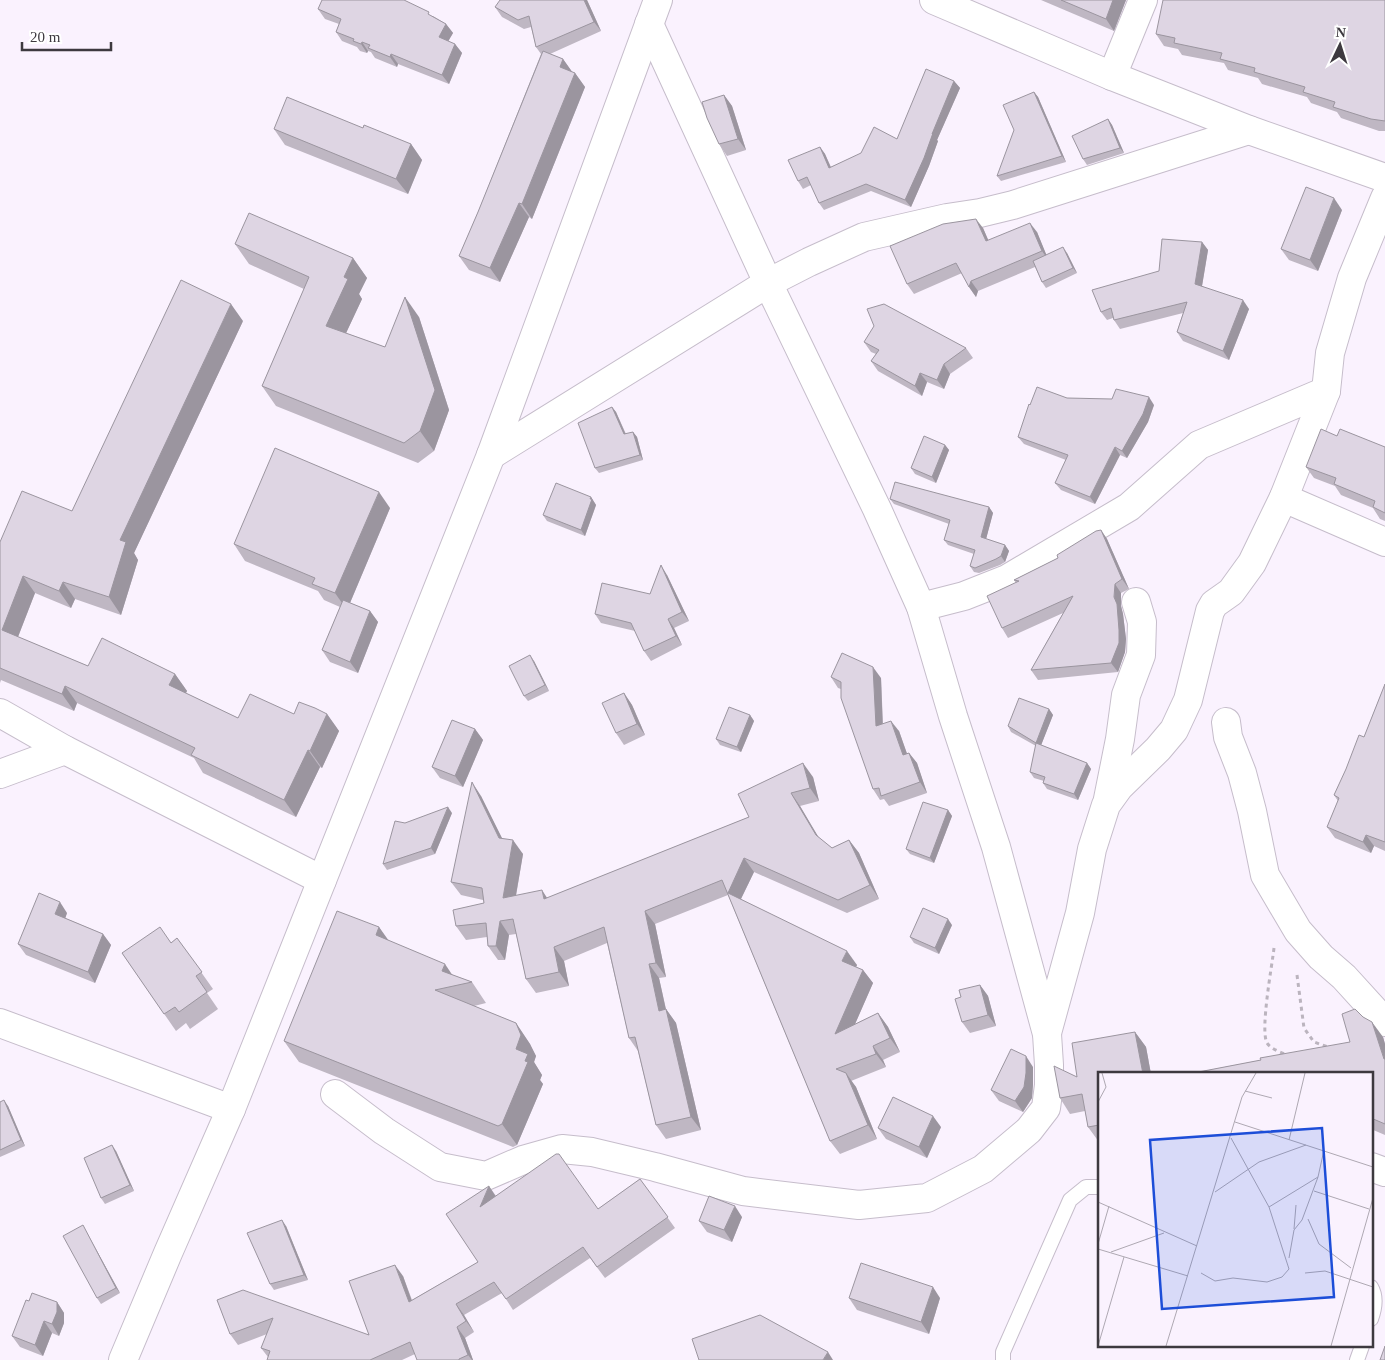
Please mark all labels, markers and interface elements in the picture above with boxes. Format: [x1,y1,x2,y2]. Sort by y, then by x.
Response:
scale bar [22,20,111,52]
north arrow [1315,20,1365,70]
text: N [1335,25,1346,40]
text: 20 m [30,29,61,45]
inset map [1098,1072,1372,1348]

